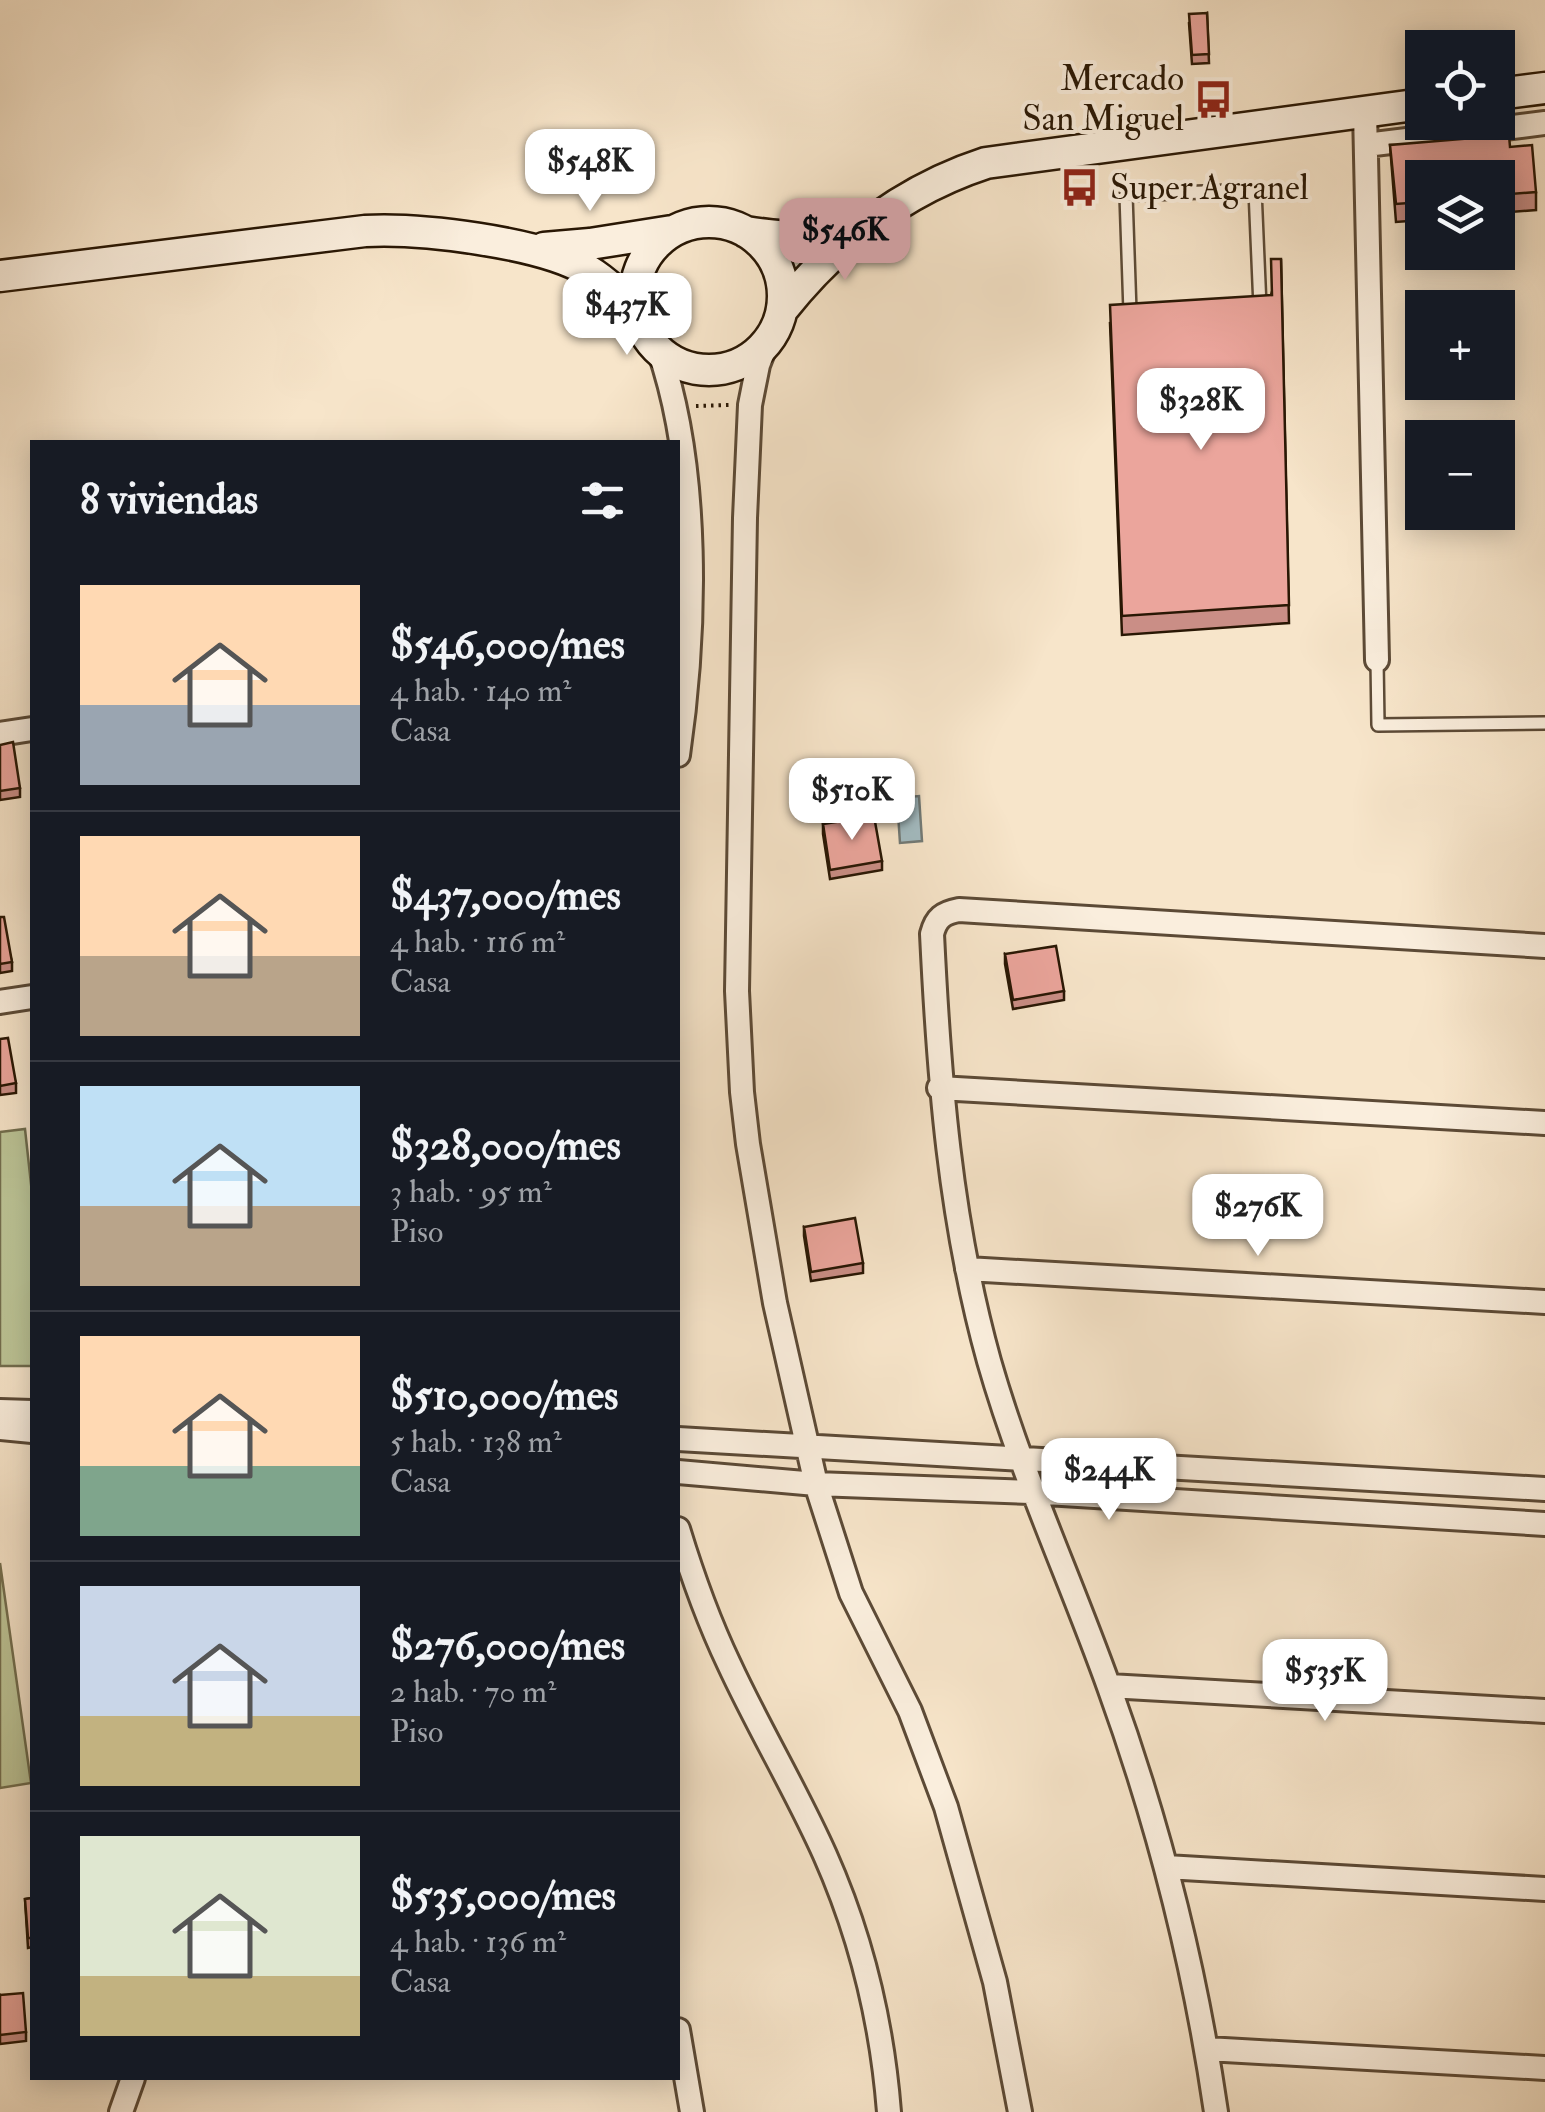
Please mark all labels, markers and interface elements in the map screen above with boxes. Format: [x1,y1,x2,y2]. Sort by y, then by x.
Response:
map controls [1405,30,1515,530]
button: locate [1405,30,1515,140]
place label: Mercado San Miguel [1022,57,1184,141]
bus stop icon: Mercado San Miguel [1193,78,1235,120]
pin: $548K [520,129,660,214]
text: $548K [547,141,633,181]
button: layers [1405,160,1515,270]
place label: Super Agranel [1110,166,1309,210]
bus stop icon: Super Agranel [1059,167,1101,209]
pin: $546K [775,198,915,283]
text: $546K [801,210,889,250]
pin: $437K [557,273,697,358]
text: $437K [585,285,669,325]
button: + [1405,290,1515,400]
pin: $328K [1131,368,1271,453]
text: $328K [1159,380,1243,420]
button: − [1405,420,1515,530]
icon: filters [575,473,630,528]
text: 8 viviendas [80,474,258,526]
text: $546,000/mes [390,619,625,671]
icon: home [160,625,280,745]
text: 4 hab. · 140 m² [390,671,571,711]
text: Casa [390,711,451,751]
pin: $510K [782,758,922,843]
text: $510K [811,770,893,810]
text: $437,000/mes [390,870,621,922]
icon: home [160,876,280,996]
text: 4 hab. · 116 m² [390,922,565,962]
text: Casa [390,962,451,1002]
text: $328,000/mes [390,1120,621,1172]
icon: home [160,1126,280,1246]
text: 3 hab. · 95 m² [390,1172,552,1212]
pin: $276K [1188,1174,1328,1259]
text: $276K [1214,1186,1302,1226]
text: Piso [390,1212,443,1252]
text: $510,000/mes [390,1370,618,1422]
icon: home [160,1376,280,1496]
text: 5 hab. · 138 m² [390,1422,562,1462]
pin: $244K [1039,1438,1179,1523]
text: $244K [1063,1450,1155,1490]
text: Casa [390,1462,451,1502]
text: $276,000/mes [390,1620,625,1672]
icon: home [160,1626,280,1746]
pin: $535K [1255,1639,1395,1724]
text: $535K [1285,1651,1365,1691]
text: 2 hab. · 70 m² [390,1672,556,1712]
text: Piso [390,1712,443,1752]
text: $535,000/mes [390,1870,616,1922]
icon: home [160,1876,280,1996]
text: 4 hab. · 136 m² [390,1922,566,1962]
text: Casa [390,1962,451,2002]

